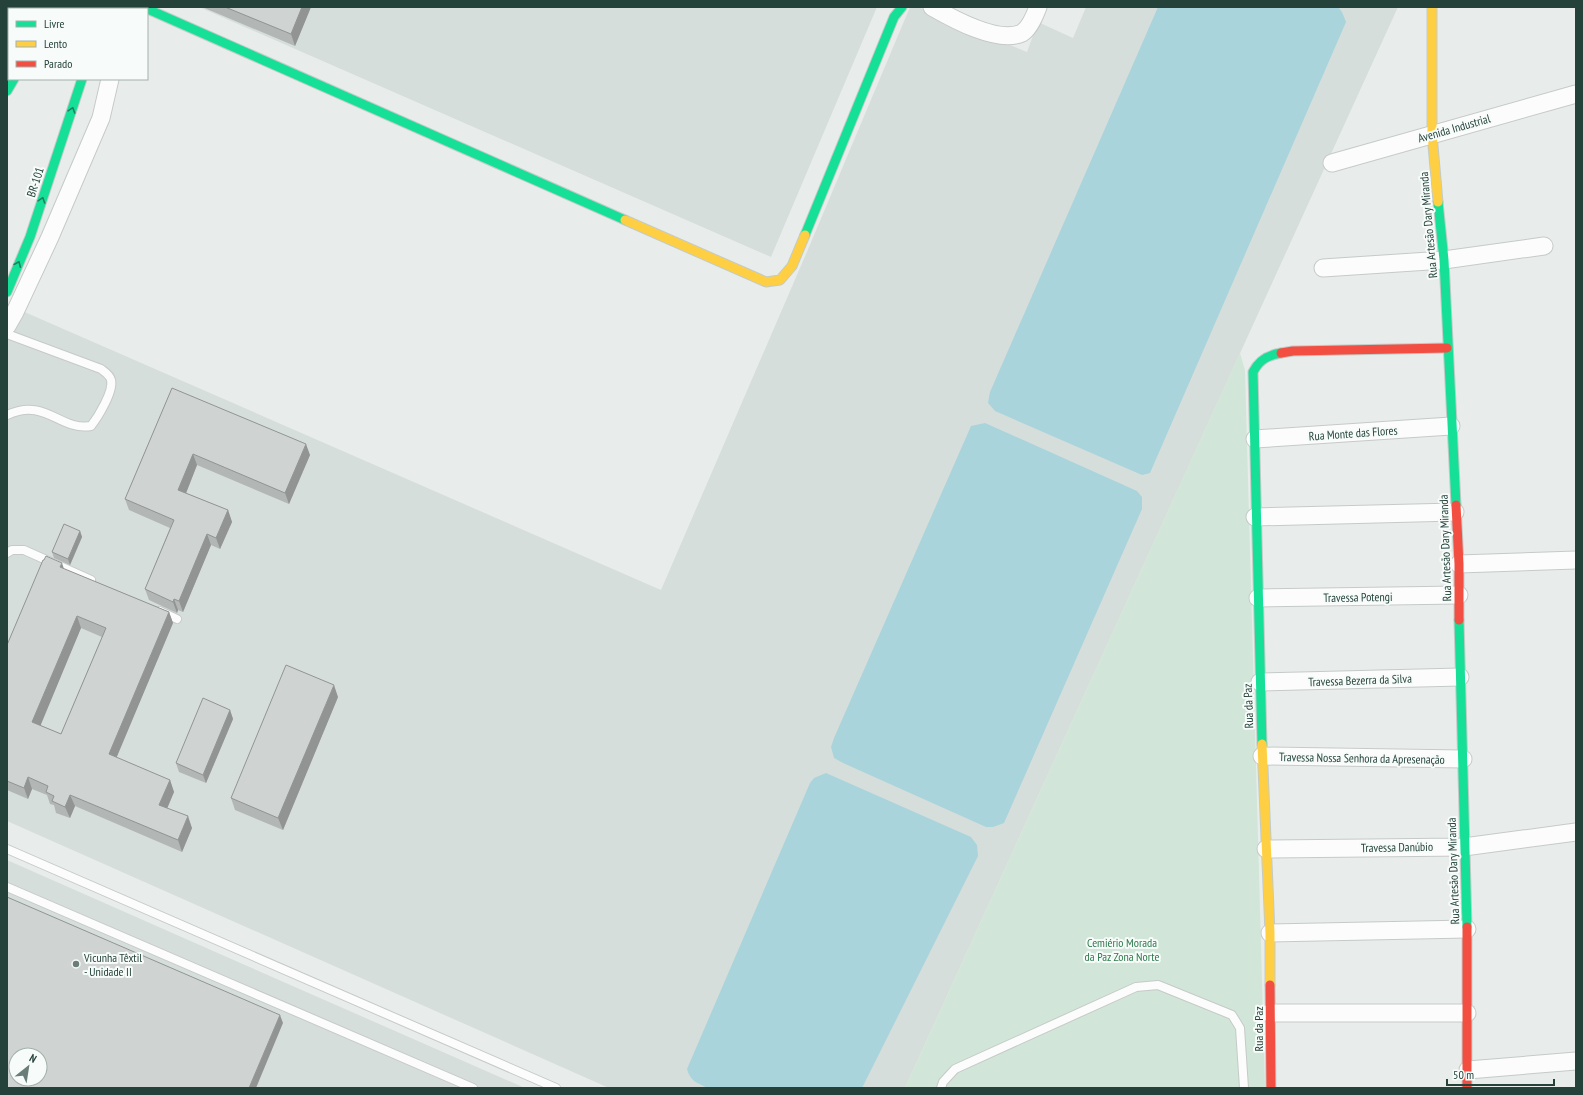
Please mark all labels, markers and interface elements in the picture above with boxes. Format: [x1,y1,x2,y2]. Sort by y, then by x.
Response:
legend [8,8,148,80]
text: Livre [44,16,65,31]
text: Lento [44,36,67,51]
text: Parado [44,56,72,71]
one-way arrow [67,107,76,114]
street label: Avenida Industrial [1416,110,1492,145]
street label: BR-101 [23,165,47,199]
street label: Rua Artesão Dary Miranda [1416,171,1440,279]
one-way arrow [38,196,46,203]
one-way arrow [14,261,22,268]
street label: Rua Monte das Flores [1308,422,1398,444]
street label: Rua Artesão Dary Miranda [1436,494,1454,602]
street label: Travessa Potengi [1323,589,1393,605]
street label: Travessa Bezerra da Silva [1308,671,1412,689]
street label: Rua da Paz [1240,683,1256,729]
street label: Travessa Nossa Senhora da Apresenação [1279,749,1445,767]
street label: Rua Artesão Dary Miranda [1444,817,1462,925]
street label: Travessa Danúbio [1361,839,1433,855]
park label: Cemiério Morada da Paz Zona Norte [1085,935,1159,964]
place label: Vicunha Têxtil - Unidade II [83,950,142,979]
marker: Vicunha Têxtil - Unidade II [71,959,81,969]
street label: Rua da Paz [1251,1006,1266,1052]
north arrow [8,1047,48,1087]
text: N [27,1051,39,1066]
scale bar [1447,1061,1554,1087]
text: 50 m [1453,1067,1474,1082]

